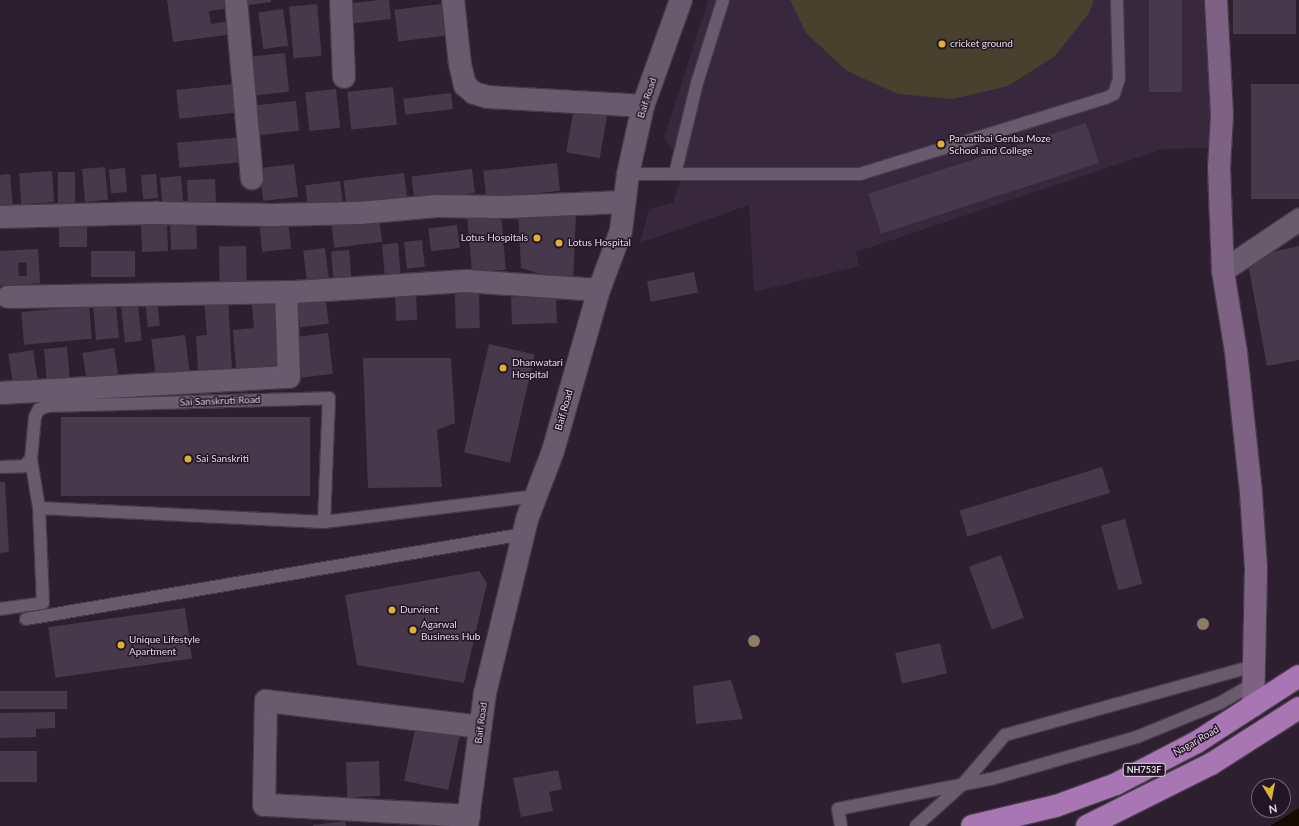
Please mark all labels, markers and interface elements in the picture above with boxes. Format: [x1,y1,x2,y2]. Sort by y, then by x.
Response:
place label: cricket ground [950,38,1013,50]
marker: cricket ground [937,39,947,49]
street label: Baif Road [635,76,659,120]
place label: Parvatibai Genba Moze School and College [949,132,1051,156]
marker: Parvatibai Genba Moze School and College [936,139,946,149]
place label: Lotus Hospitals [461,232,528,244]
marker: Lotus Hospitals [531,232,543,244]
marker: Lotus Hospital [553,237,565,249]
place label: Lotus Hospital [568,237,631,249]
place label: Dhanwatari Hospital [512,356,563,380]
marker: Dhanwatari Hospital [497,362,509,374]
street label: Baif Road [552,388,576,432]
street label: Sai Sanskruti Road [179,394,261,408]
place label: Sai Sanskriti [196,453,249,465]
marker: Sai Sanskriti [183,454,193,464]
place label: Durvient [400,604,439,616]
marker: Durvient [387,605,397,615]
place label: Agarwal Business Hub [421,618,480,642]
marker: Agarwal Business Hub [408,625,418,635]
place label: Unique Lifestyle Apartment [129,633,200,656]
marker: Unique Lifestyle Apartment [116,640,126,650]
street label: Baif Road [472,701,490,745]
street label: Nagar Road [1171,723,1221,759]
road number: NH753F [1122,763,1166,777]
north arrow [1251,778,1291,818]
text: N [1268,802,1278,816]

